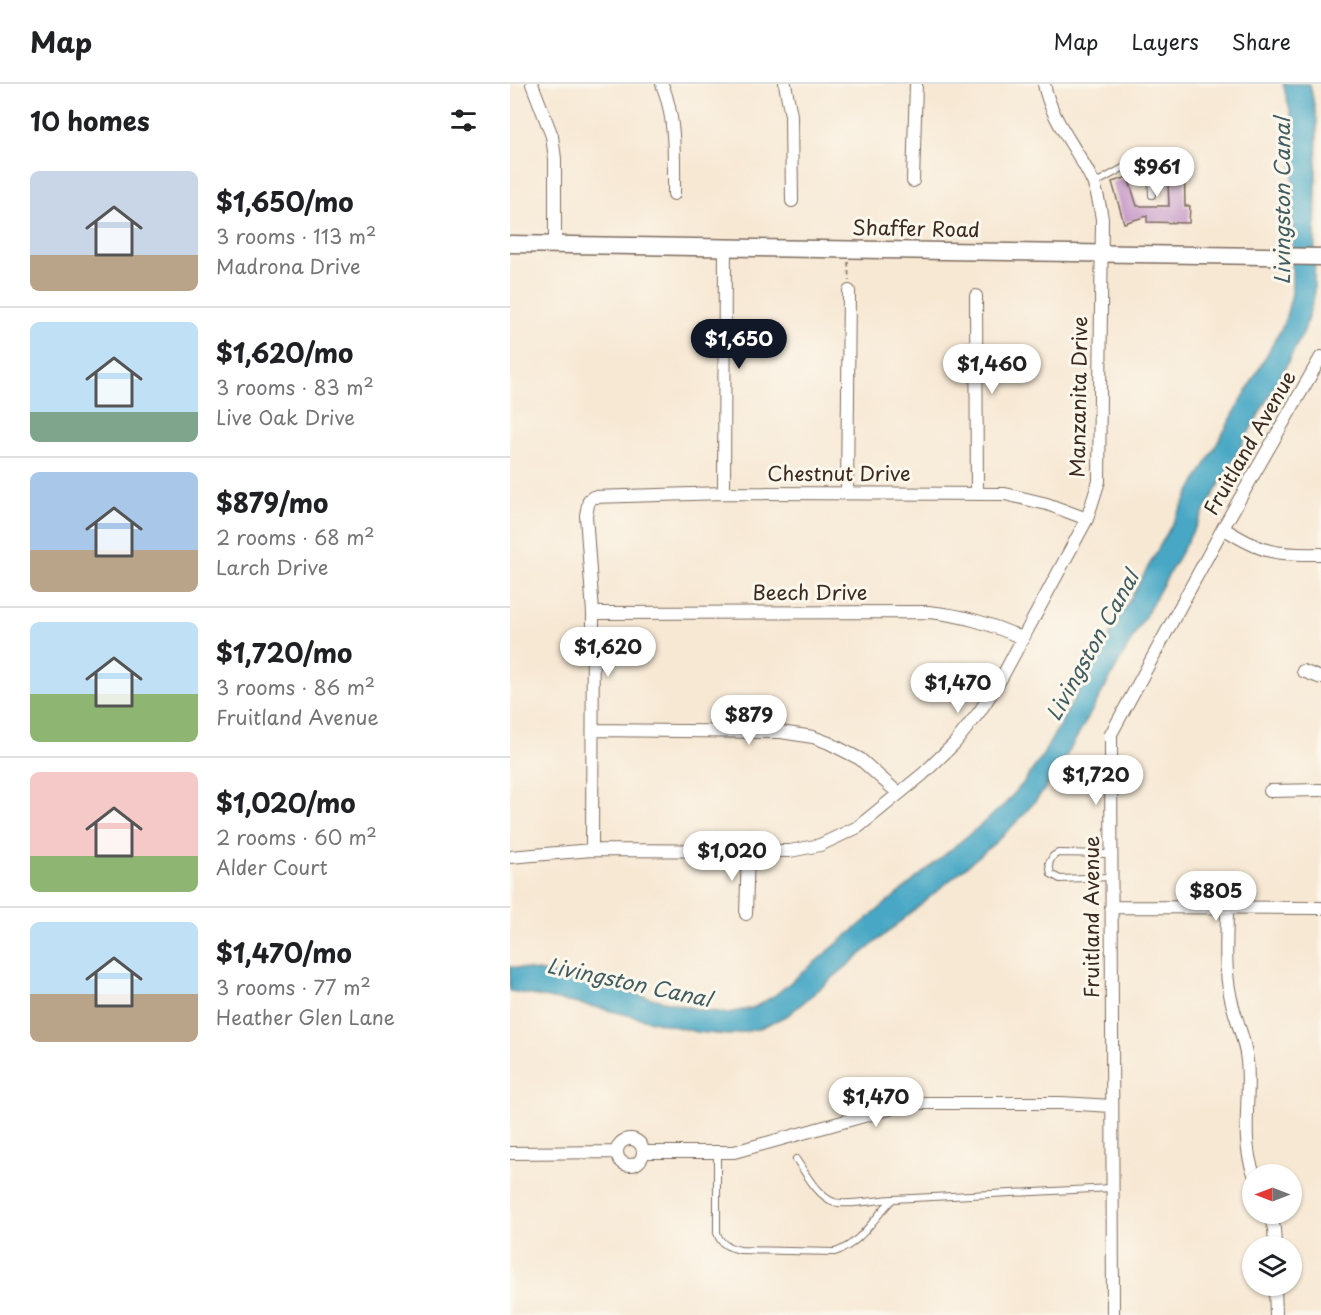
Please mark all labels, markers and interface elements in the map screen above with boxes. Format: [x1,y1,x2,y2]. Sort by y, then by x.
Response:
text: Map [30,20,92,63]
text: Map [1054,25,1098,57]
text: Layers [1131,25,1199,57]
text: Share [1232,25,1291,57]
text: 10 homes [30,101,150,140]
icon: filters [447,104,480,137]
water label: Livingston Canal [1265,114,1297,285]
pin: $961 [1121,147,1193,198]
text: $961 [1133,151,1181,181]
text: $1,650/mo [216,182,354,221]
icon: home [78,195,150,267]
street label: Shaffer Road [852,212,980,244]
text: 3 rooms · 113 m² [216,221,376,251]
text: Madrona Drive [216,251,361,281]
street label: Manzanita Drive [1062,316,1094,478]
pin: $1,650 [690,319,788,370]
text: $1,650 [705,323,773,353]
text: $1,620/mo [216,333,353,372]
pin: $1,460 [943,344,1041,395]
icon: home [78,346,150,418]
text: $1,460 [957,348,1027,378]
street label: Fruitland Avenue [1195,365,1303,520]
text: 3 rooms · 83 m² [216,372,374,402]
text: Live Oak Drive [216,402,355,432]
street label: Chestnut Drive [767,458,911,488]
text: $879/mo [216,483,328,522]
icon: home [78,496,150,568]
text: 2 rooms · 68 m² [216,522,375,552]
text: Larch Drive [216,552,328,582]
water label: Livingston Canal [1037,561,1147,726]
street label: Beech Drive [753,577,867,607]
pin: $1,620 [559,627,657,678]
text: $1,620 [574,631,642,661]
text: $1,720/mo [216,633,352,672]
icon: home [78,646,150,718]
pin: $1,470 [909,663,1007,714]
text: $1,470 [925,667,991,697]
text: 3 rooms · 86 m² [216,672,375,702]
pin: $879 [713,695,785,746]
text: $879 [725,699,773,729]
text: Fruitland Avenue [216,702,379,732]
pin: $1,720 [1047,755,1145,806]
text: $1,720 [1062,759,1130,789]
text: $1,020/mo [216,783,355,822]
icon: home [78,796,150,868]
text: 2 rooms · 60 m² [216,822,377,852]
pin: $1,020 [683,831,781,882]
text: $1,020 [697,835,767,865]
street label: Fruitland Avenue [1076,836,1106,998]
text: Alder Court [216,852,328,882]
pin: $805 [1180,871,1252,922]
text: $805 [1190,875,1242,905]
text: $1,470/mo [216,933,352,972]
icon: home [78,946,150,1018]
water label: Livingston Canal [544,948,718,1015]
text: 3 rooms · 77 m² [216,972,371,1002]
text: Heather Glen Lane [216,1002,395,1032]
pin: $1,470 [827,1077,925,1128]
text: $1,470 [843,1081,909,1111]
north arrow [1242,1164,1302,1224]
map controls [1242,1164,1302,1296]
button: layers [1242,1236,1302,1296]

